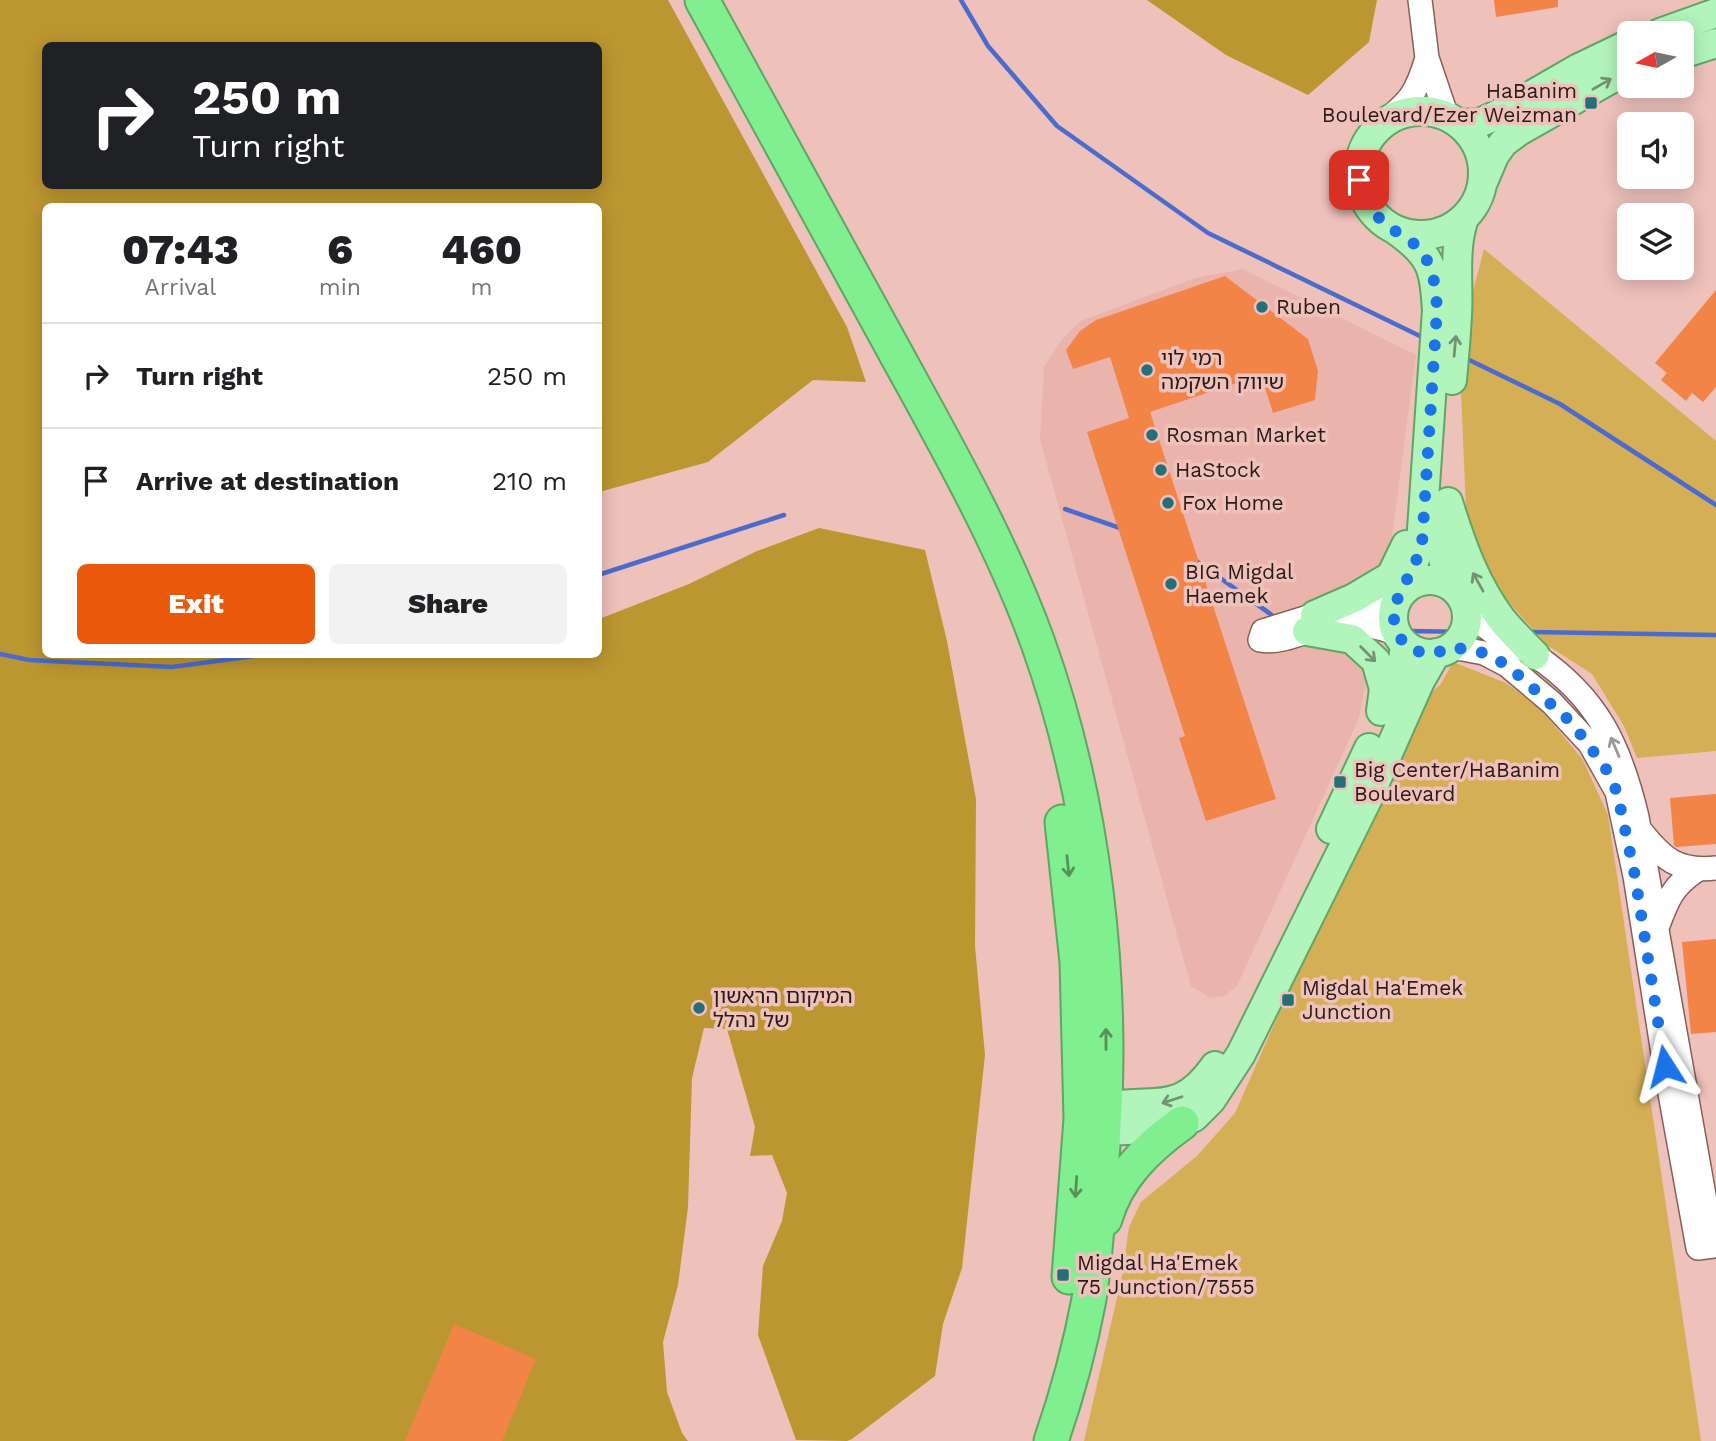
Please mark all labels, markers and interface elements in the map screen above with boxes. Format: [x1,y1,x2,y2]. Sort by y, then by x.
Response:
north arrow [1617,21,1694,98]
map controls [1617,21,1694,280]
text: 250 m [192,68,341,126]
icon: right [77,70,168,161]
one-way arrow [1592,76,1612,90]
place label: HaBanim Boulevard/Ezer Weizman [1322,78,1577,127]
marker: HaBanim Boulevard/Ezer Weizman [1583,95,1599,111]
button: sound [1617,112,1694,189]
text: Turn right [192,127,344,165]
pin [1329,150,1389,210]
icon: arrive [1340,161,1378,199]
button: layers [1617,203,1694,280]
text: 07:43 [122,225,239,274]
text: 6 [327,225,353,274]
text: 460 [441,225,522,274]
text: Arrival [144,274,216,301]
text: min [319,274,361,301]
text: m [471,274,492,301]
place label: Ruben [1276,294,1341,319]
marker: Ruben [1254,299,1270,315]
one-way arrow [1449,335,1462,357]
place label: רמי לוי שיווק השקמה [1161,345,1284,394]
icon: right [77,357,115,395]
text: Turn right [136,361,263,391]
text: 250 m [487,361,567,391]
marker: רמי לוי שיווק השקמה [1139,362,1155,378]
place label: Rosman Market [1166,422,1326,447]
marker: Rosman Market [1144,427,1160,443]
place label: HaStock [1175,457,1261,482]
icon: arrive [77,462,115,500]
marker: HaStock [1153,462,1169,478]
text: Arrive at destination [136,466,399,496]
text: 210 m [492,466,567,496]
place label: Fox Home [1182,490,1284,515]
marker: Fox Home [1160,495,1176,511]
place label: BIG Migdal Haemek [1185,559,1294,608]
button: Exit [77,564,315,644]
button: Share [329,564,567,644]
one-way arrow [1471,573,1485,593]
marker: BIG Migdal Haemek [1163,576,1179,592]
one-way arrow [1360,646,1377,663]
one-way arrow [1608,737,1621,759]
place label: Big Center/HaBanim Boulevard [1354,757,1560,806]
marker: Big Center/HaBanim Boulevard [1332,774,1348,790]
one-way arrow [1061,854,1074,877]
place label: Migdal Ha'Emek Junction [1302,975,1463,1024]
place label: המיקום הראשון של נהלל [713,983,853,1032]
marker: Migdal Ha'Emek Junction [1280,992,1296,1008]
marker: המיקום הראשון של נהלל [691,1000,707,1016]
one-way arrow [1099,1028,1113,1051]
position arrow [1628,1029,1702,1103]
one-way arrow [1161,1094,1183,1107]
one-way arrow [1070,1175,1083,1198]
place label: Migdal Ha'Emek 75 Junction/7555 [1077,1250,1255,1299]
marker: Migdal Ha'Emek 75 Junction/7555 [1055,1267,1071,1283]

